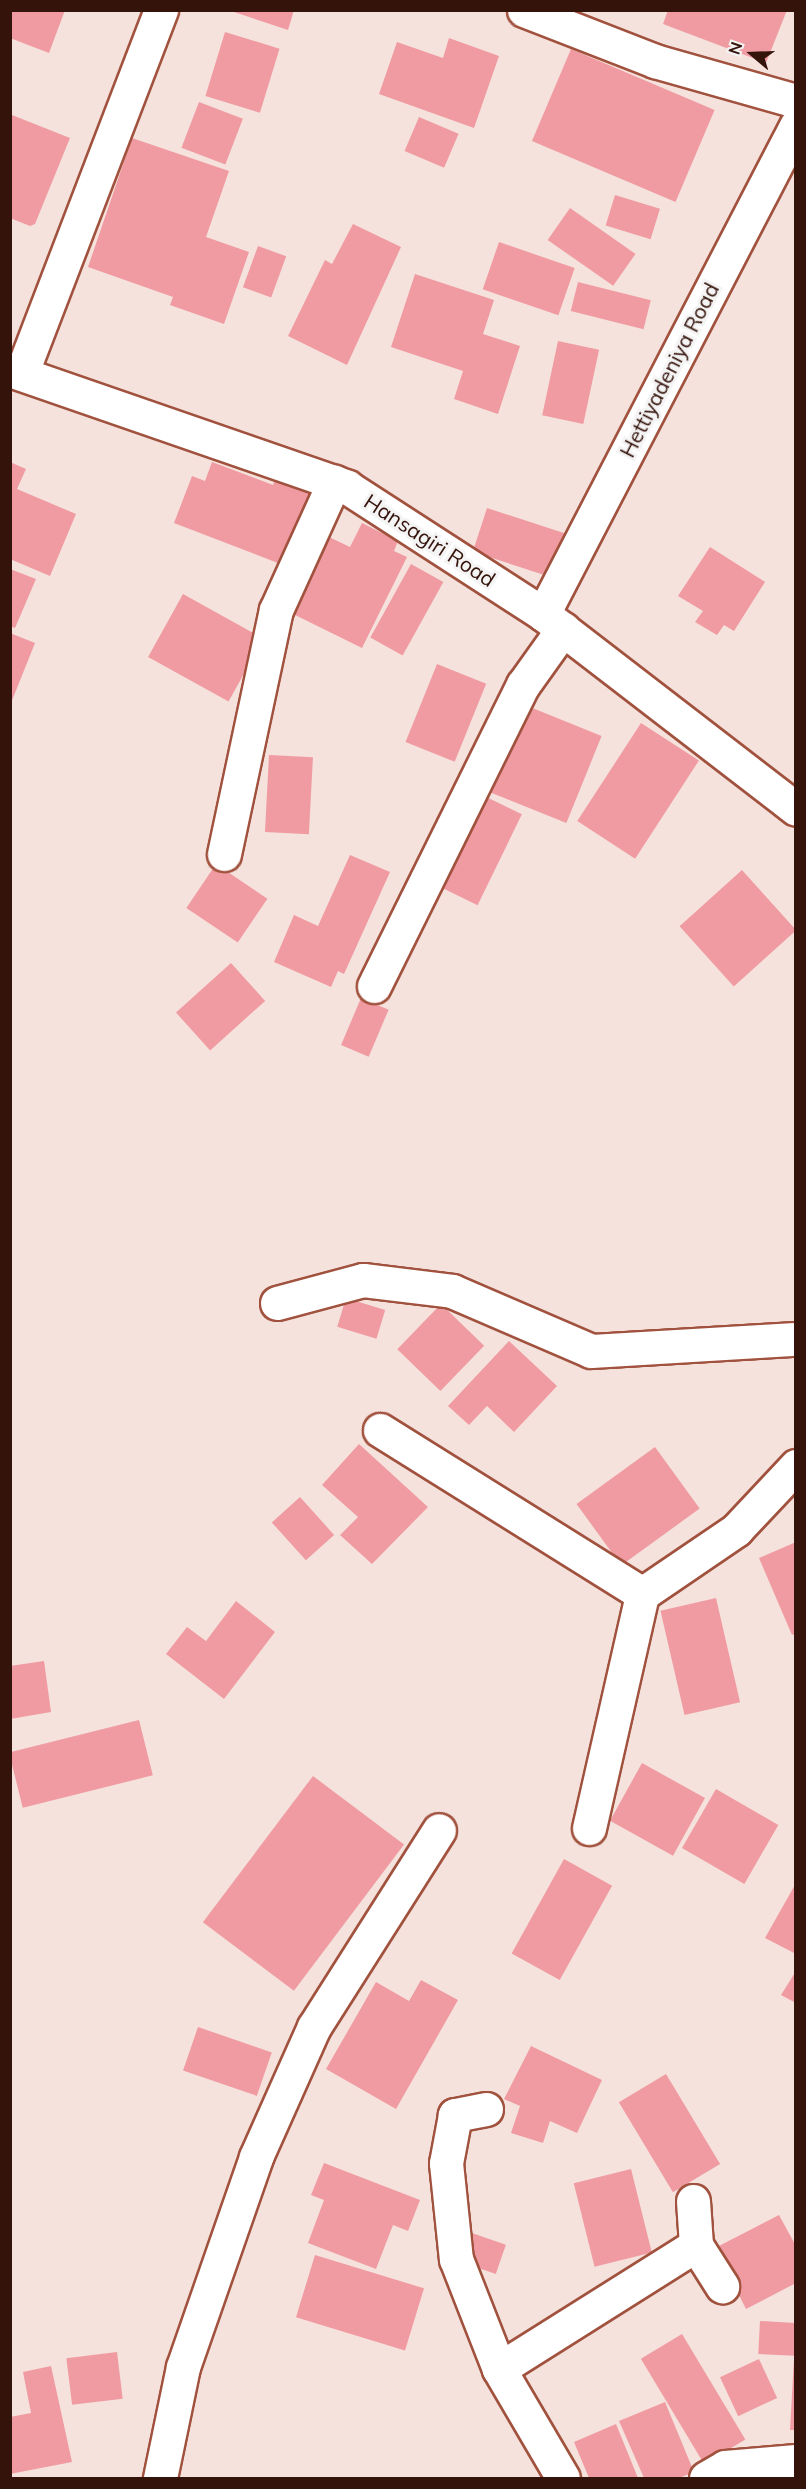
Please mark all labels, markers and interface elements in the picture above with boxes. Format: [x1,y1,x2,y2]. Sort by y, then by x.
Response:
north arrow [722,24,782,84]
text: N [724,39,746,57]
street label: Hettiyadeniya Road [614,279,724,461]
street label: Hansagiri Road [360,488,500,592]

